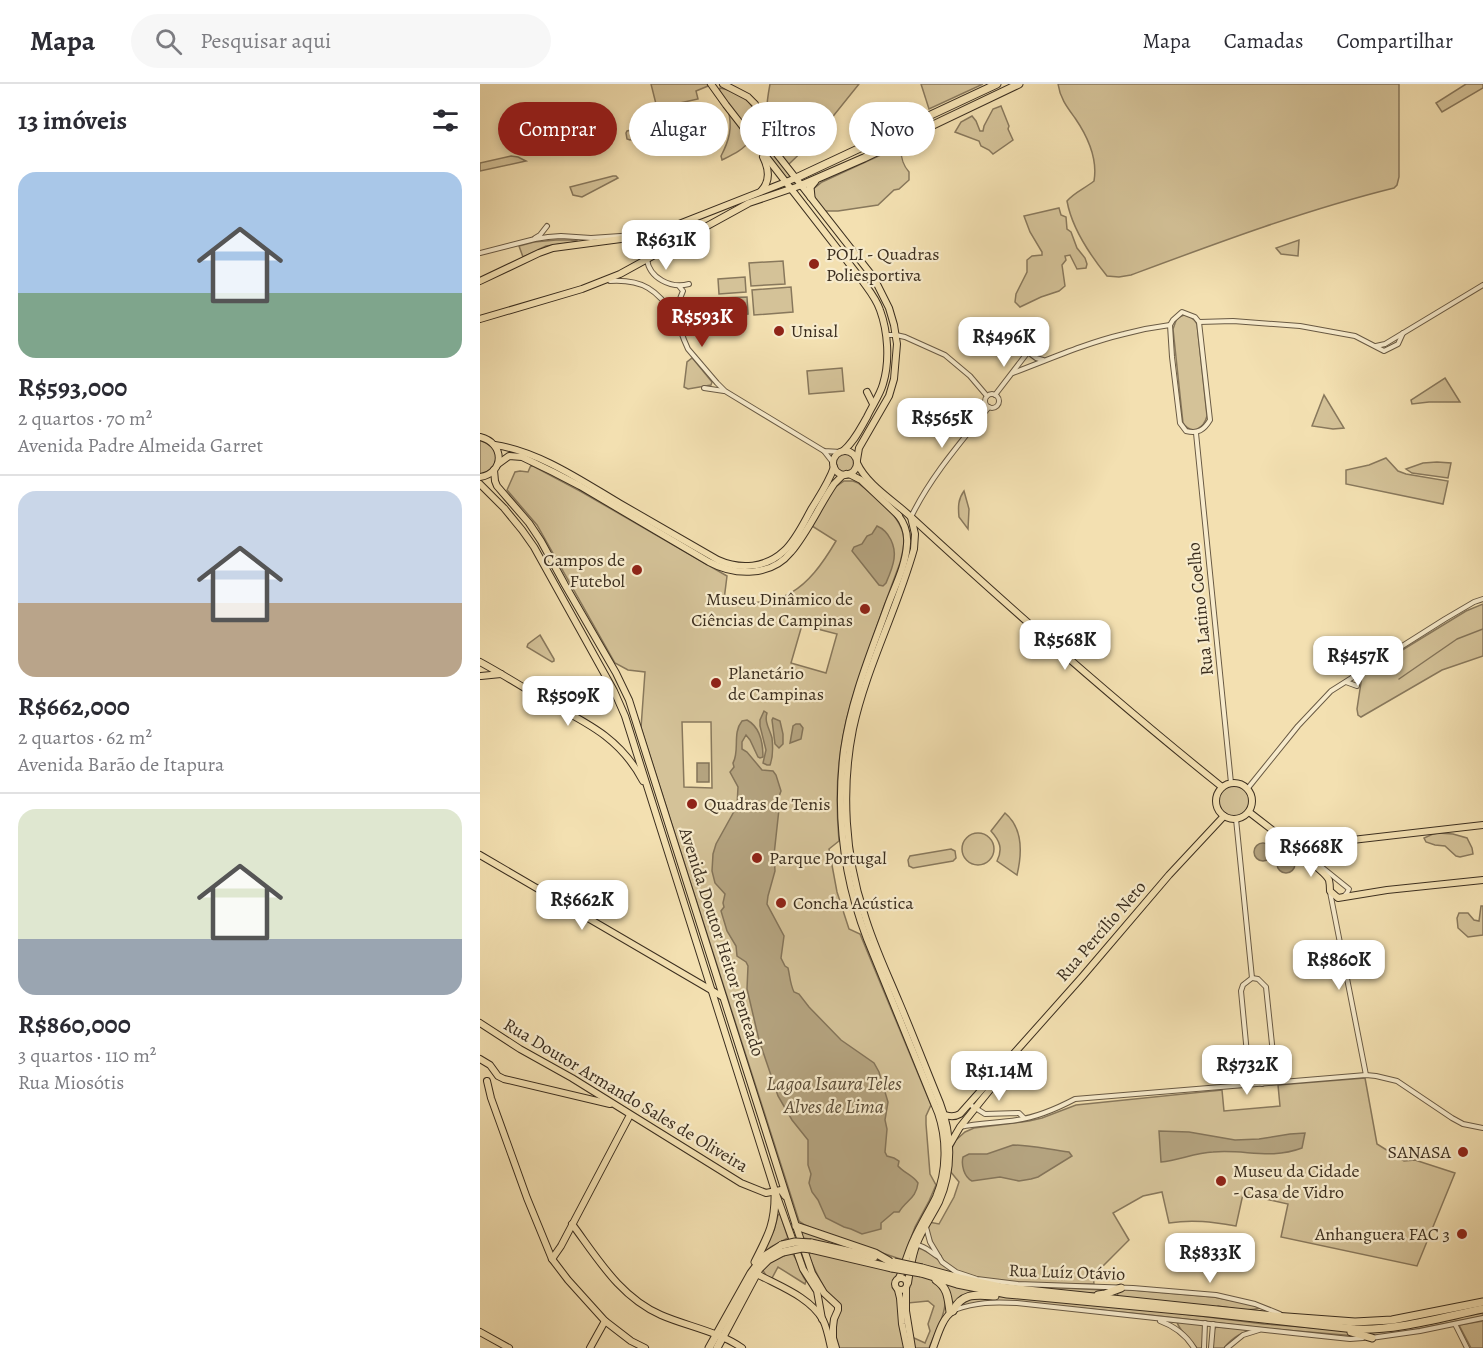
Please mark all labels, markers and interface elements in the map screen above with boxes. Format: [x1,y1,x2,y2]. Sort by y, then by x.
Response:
search box [131,14,551,68]
text: Mapa [30,22,95,60]
icon: search [152,25,185,58]
text: Pesquisar aqui [200,26,331,56]
text: Mapa [1142,27,1191,55]
text: Camadas [1224,27,1303,55]
text: Compartilhar [1336,27,1453,55]
chip: Comprar [498,102,617,156]
chip: Alugar [629,102,728,156]
chip: Filtros [740,102,837,156]
chip: Novo [849,102,935,156]
text: 13 imóveis [18,103,127,138]
icon: filters [429,104,462,137]
icon: home [186,211,294,319]
pin: R$631K [617,220,715,271]
text: R$631K [636,226,696,253]
place label: POLI - Quadras Poliesportiva [826,242,940,287]
marker: POLI - Quadras Poliesportiva [807,257,821,271]
pin: R$593K [653,297,751,348]
text: R$593K [671,303,733,330]
pin: R$496K [955,317,1053,368]
place label: Unisal [791,319,838,343]
text: R$496K [972,323,1036,350]
marker: Unisal [772,324,786,338]
text: R$593,000 [18,370,127,405]
pin: R$565K [893,398,991,449]
text: R$565K [911,404,973,431]
text: 2 quartos · 70 m² [18,405,152,432]
text: Avenida Padre Almeida Garret [18,432,263,459]
icon: home [186,530,294,638]
street label: Rua Latino Coelho [1181,541,1219,677]
place label: Campos de Futebol [543,548,626,593]
marker: Campos de Futebol [630,563,644,577]
place label: Museu Dinâmico de Ciências de Campinas [691,587,853,632]
marker: Museu Dinâmico de Ciências de Campinas [858,602,872,616]
pin: R$568K [1016,620,1114,671]
text: R$568K [1034,626,1096,653]
pin: R$457K [1309,636,1407,687]
text: R$457K [1327,642,1389,669]
place label: Planetário de Campinas [728,661,824,706]
pin: R$509K [519,676,617,727]
marker: Planetário de Campinas [709,676,723,690]
text: R$509K [536,682,600,709]
text: R$662,000 [18,689,130,724]
text: 2 quartos · 62 m² [18,724,152,751]
text: Avenida Barão de Itapura [18,751,224,778]
place label: Quadras de Tenis [704,792,831,816]
marker: Quadras de Tenis [685,797,699,811]
street label: Avenida Doutor Heitor Penteado [673,824,770,1059]
pin: R$668K [1262,827,1360,878]
text: R$668K [1279,833,1343,860]
place label: Parque Portugal [769,846,887,870]
icon: home [186,848,294,956]
marker: Parque Portugal [750,851,764,865]
street label: Rua Percílio Neto [1051,875,1152,987]
pin: R$662K [533,880,631,931]
text: R$662K [550,886,614,913]
place label: Concha Acústica [793,891,914,915]
marker: Concha Acústica [774,896,788,910]
pin: R$860K [1290,940,1388,991]
text: R$860K [1307,946,1371,973]
text: R$860,000 [18,1007,131,1042]
street label: Rua Doutor Armando Sales de Oliveira [499,1012,753,1178]
text: 3 quartos · 110 m² [18,1042,156,1069]
pin: R$732K [1198,1045,1296,1096]
pin: R$1.14M [944,1051,1054,1102]
text: R$732K [1216,1051,1278,1078]
text: R$1.14M [965,1057,1033,1084]
text: Rua Miosótis [18,1069,124,1096]
water label: Lagoa Isaura Teles Alves de Lima [766,1070,902,1120]
place label: SANASA [1388,1140,1451,1164]
marker: SANASA [1456,1145,1470,1159]
place label: Museu da Cidade - Casa de Vidro [1233,1159,1360,1204]
marker: Museu da Cidade - Casa de Vidro [1214,1174,1228,1188]
place label: Anhanguera FAC 3 [1314,1222,1450,1246]
marker: Anhanguera FAC 3 [1455,1227,1469,1241]
pin: R$833K [1161,1233,1259,1284]
text: R$833K [1179,1239,1241,1266]
street label: Rua Luíz Otávio [1008,1258,1126,1286]

